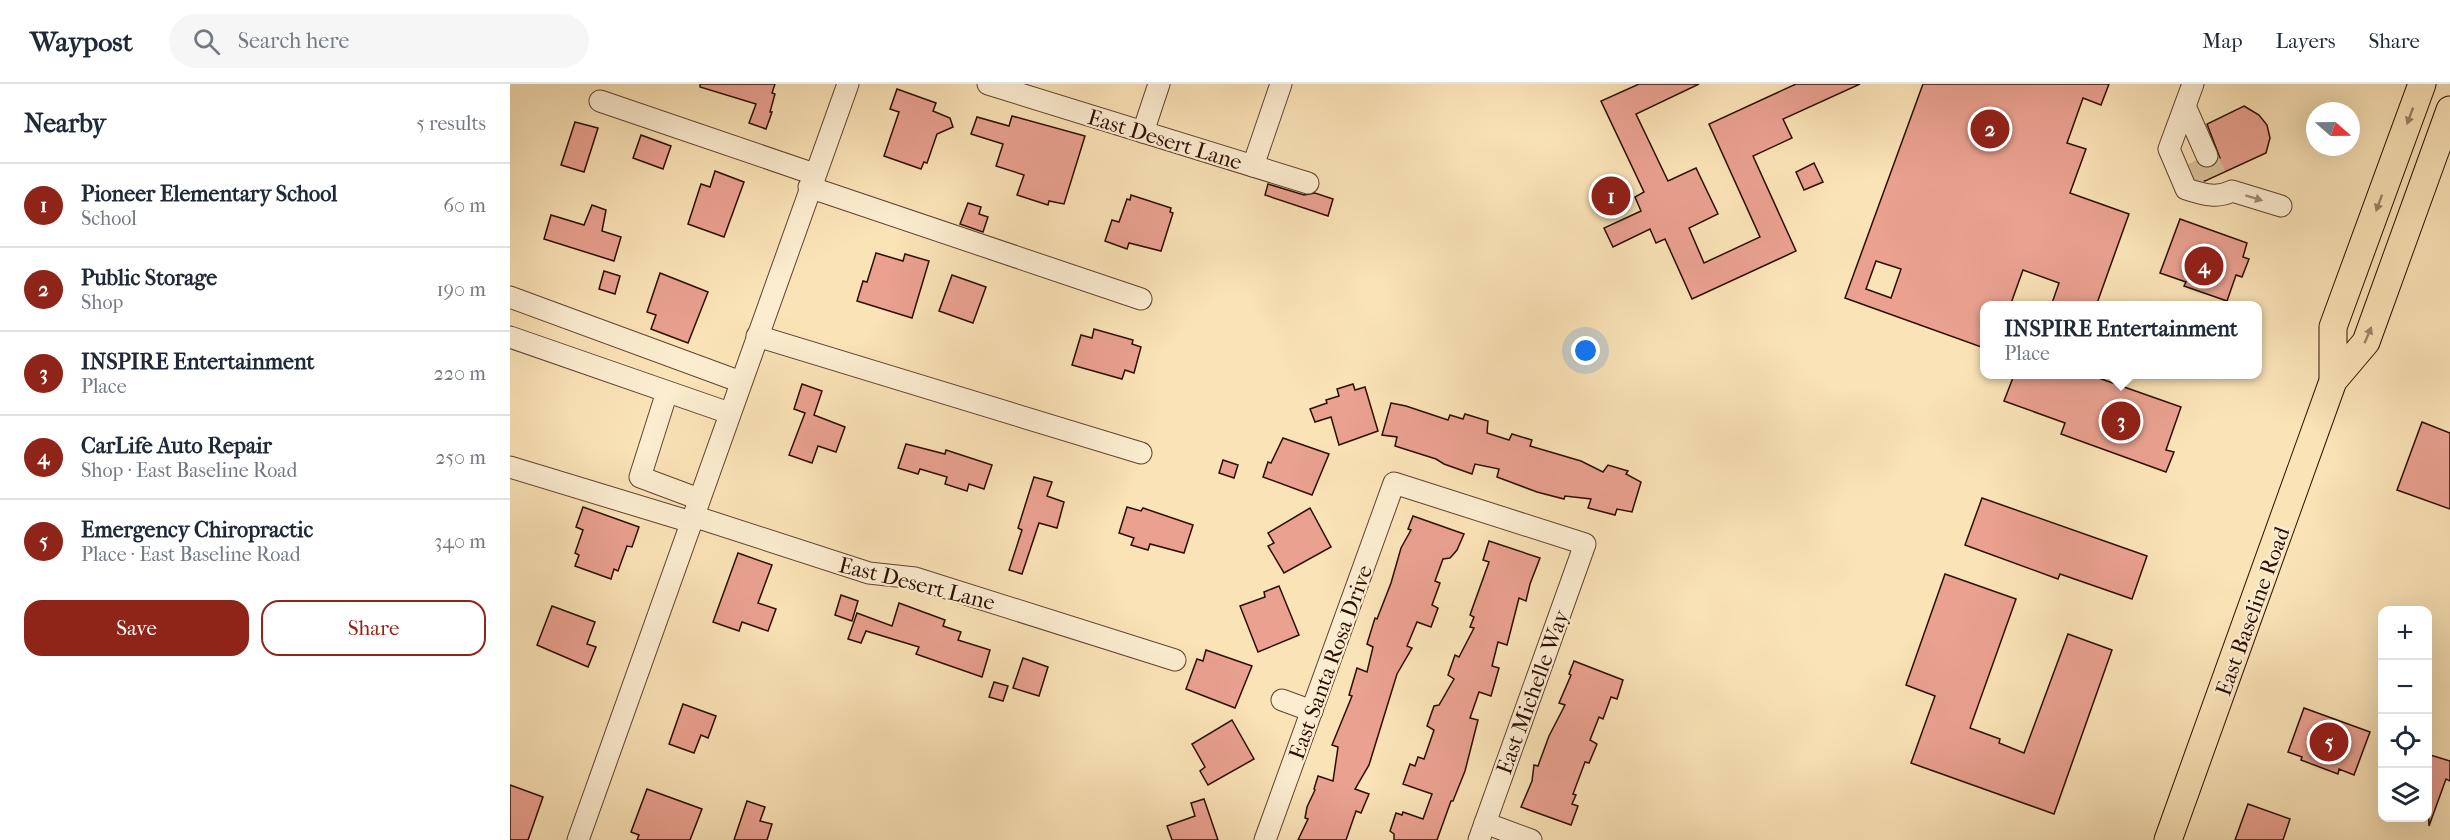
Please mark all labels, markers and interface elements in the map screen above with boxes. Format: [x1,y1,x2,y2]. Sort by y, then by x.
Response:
search box [169,14,589,68]
text: Waypost [30,25,133,58]
icon: search [190,25,223,58]
text: Search here [238,28,349,54]
text: Map [2202,29,2243,53]
text: Layers [2276,29,2335,53]
text: Share [2368,29,2420,53]
north arrow [2306,102,2360,156]
street label: East Desert Lane [1084,104,1245,176]
pin: 2 [1970,106,2010,152]
one-way arrow [2405,107,2415,125]
text: Nearby [24,108,106,139]
text: 5 results [416,112,486,135]
pin: 1 [1592,174,1630,218]
text: Pioneer Elementary School [81,181,337,207]
text: 1 [40,194,47,217]
text: 60 m [443,194,486,217]
one-way arrow [2245,194,2263,203]
one-way arrow [2373,194,2383,212]
text: School [81,207,137,230]
pin: 4 [2184,244,2224,288]
text: Public Storage [81,265,217,291]
text: 2 [38,278,49,301]
text: 190 m [436,278,486,301]
text: Shop [81,291,123,314]
popup [1980,301,2262,379]
text: INSPIRE Entertainment [2004,316,2238,342]
one-way arrow [2363,325,2373,343]
your location [1571,336,1600,365]
text: Place [2004,342,2050,365]
text: INSPIRE Entertainment [81,349,314,375]
text: 3 [39,362,48,385]
text: 220 m [433,362,486,385]
text: Place [81,375,127,398]
pin: 3 [2102,398,2140,444]
text: CarLife Auto Repair [81,433,272,459]
text: 4 [38,446,49,469]
text: 250 m [435,446,486,469]
text: Shop · East Baseline Road [81,459,297,482]
text: Emergency Chiropractic [81,517,313,543]
street label: East Baseline Road [2210,523,2296,699]
text: 5 [39,530,48,553]
text: 340 m [434,530,486,553]
text: Place · East Baseline Road [81,543,301,566]
street label: East Desert Lane [836,552,998,616]
street label: East Santa Rosa Drive [1284,562,1378,763]
button: Save [24,600,249,656]
button: Share [261,600,486,656]
street label: East Michelle Way [1491,606,1575,778]
map controls [2378,606,2432,822]
button: + [2378,606,2432,660]
button: − [2378,660,2432,714]
button: locate [2378,714,2432,768]
pin: 5 [2310,720,2348,764]
button: layers [2378,768,2432,822]

